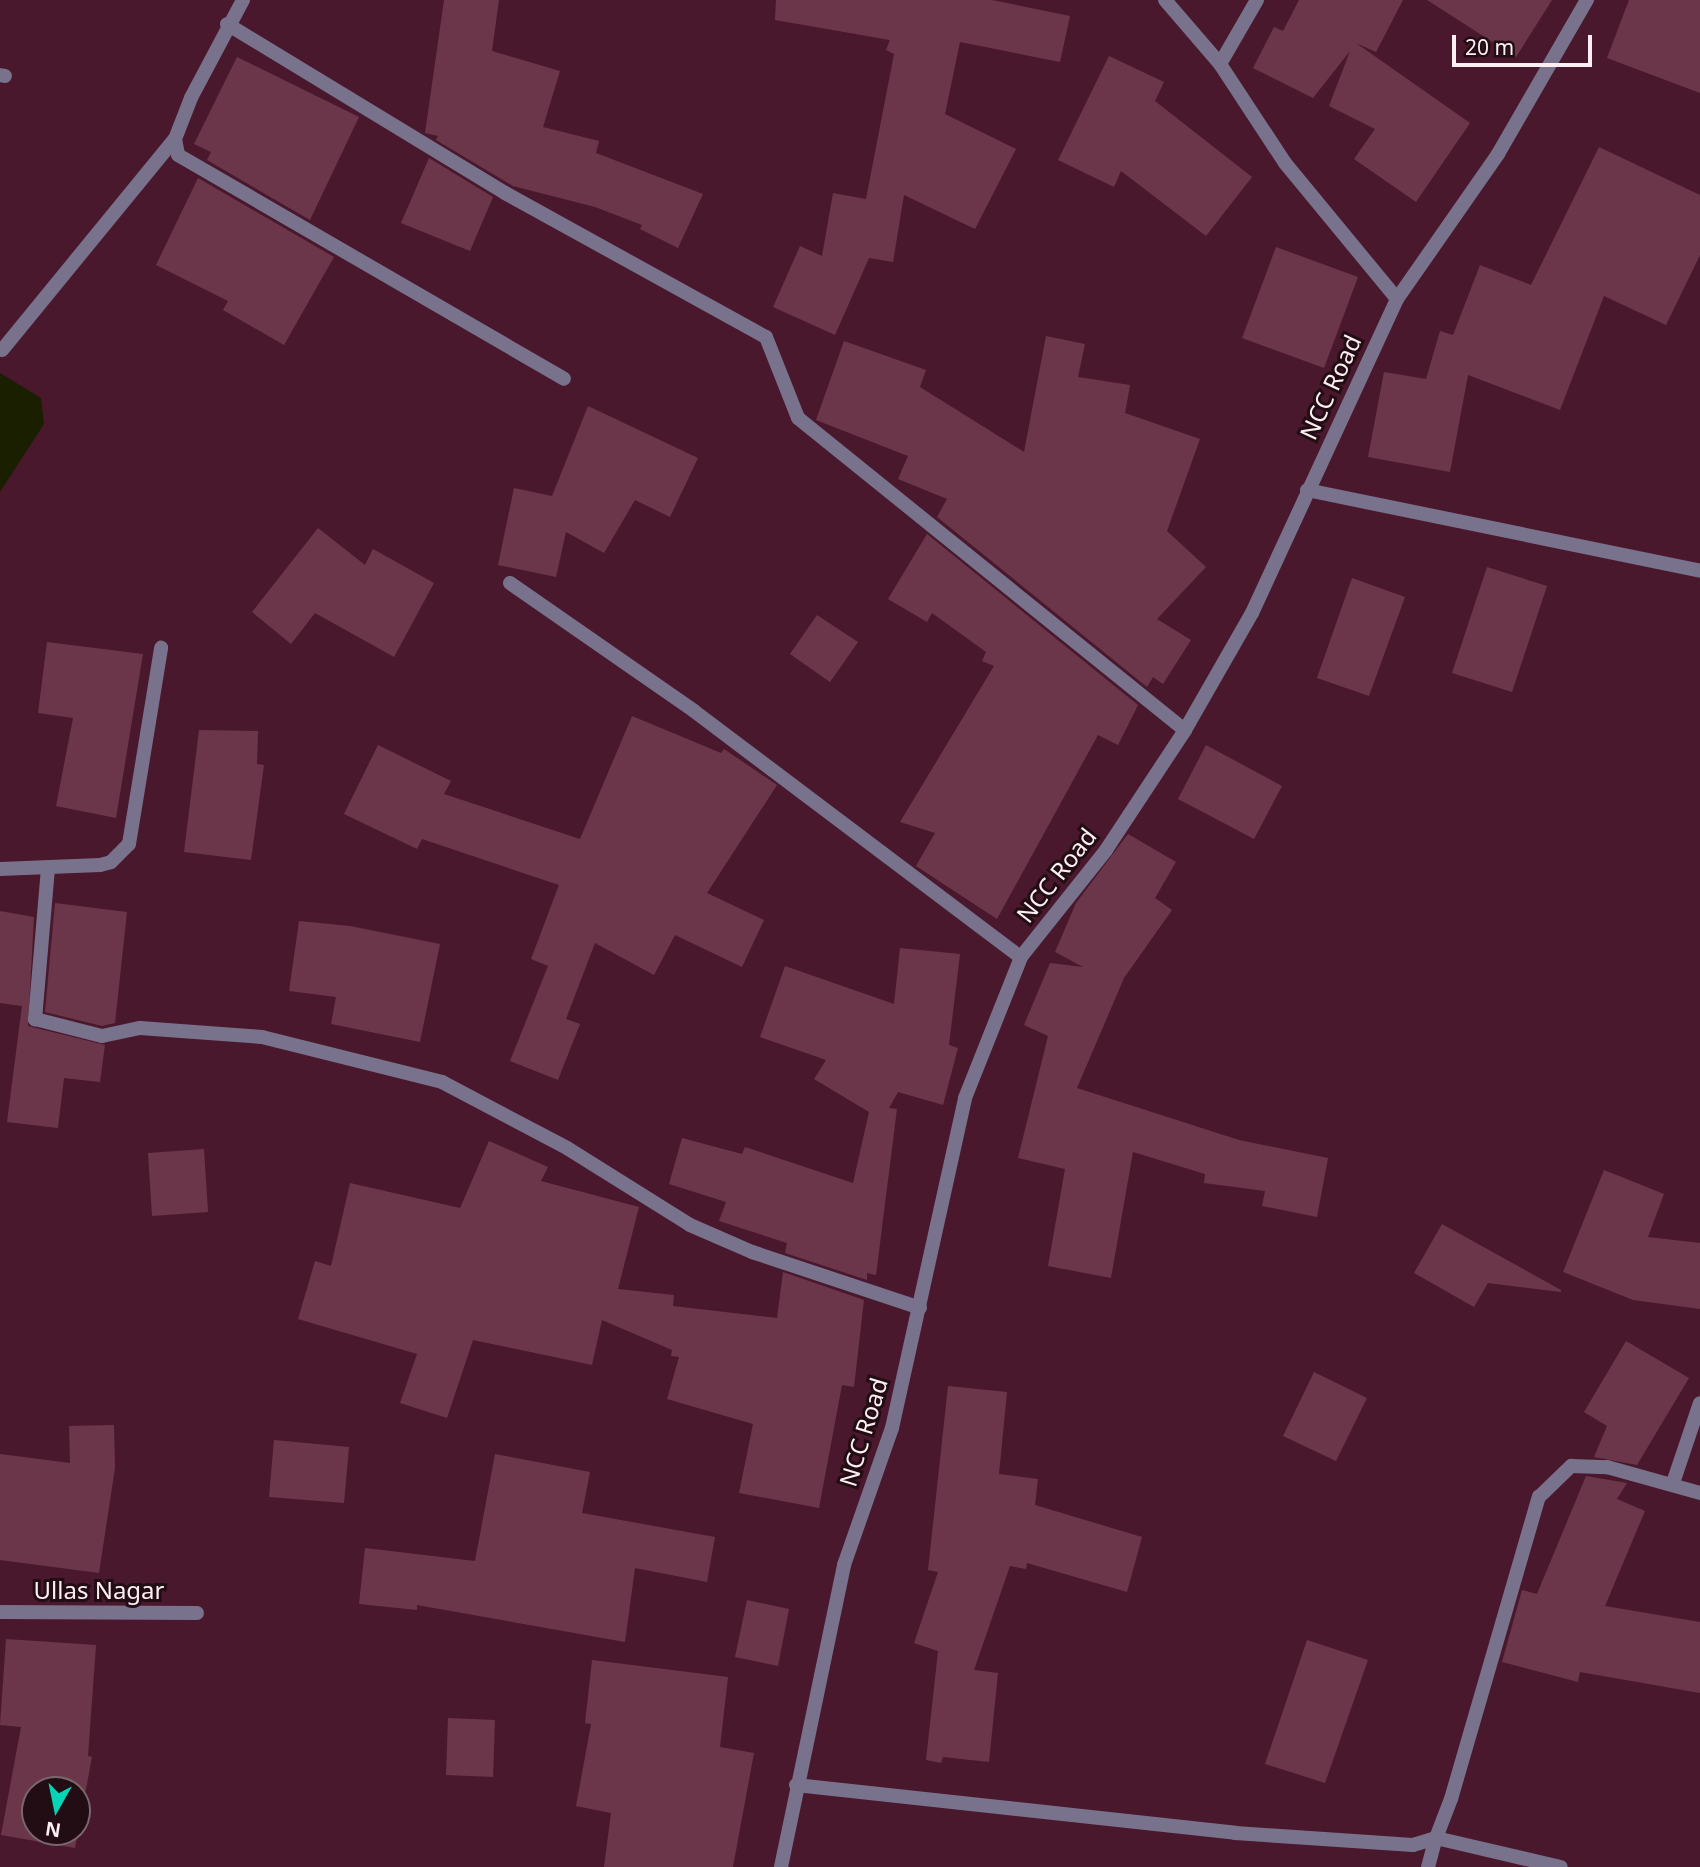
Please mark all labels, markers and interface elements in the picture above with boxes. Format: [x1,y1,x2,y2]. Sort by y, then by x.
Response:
scale bar [1455,21,1595,65]
text: 20 m [1465,33,1514,61]
street label: NCC Road [1293,330,1367,444]
street label: NCC Road [1010,822,1102,928]
street label: NCC Road [833,1374,893,1490]
street label: Ullas Nagar [34,1576,164,1604]
north arrow [21,1776,91,1846]
text: N [43,1816,63,1844]

